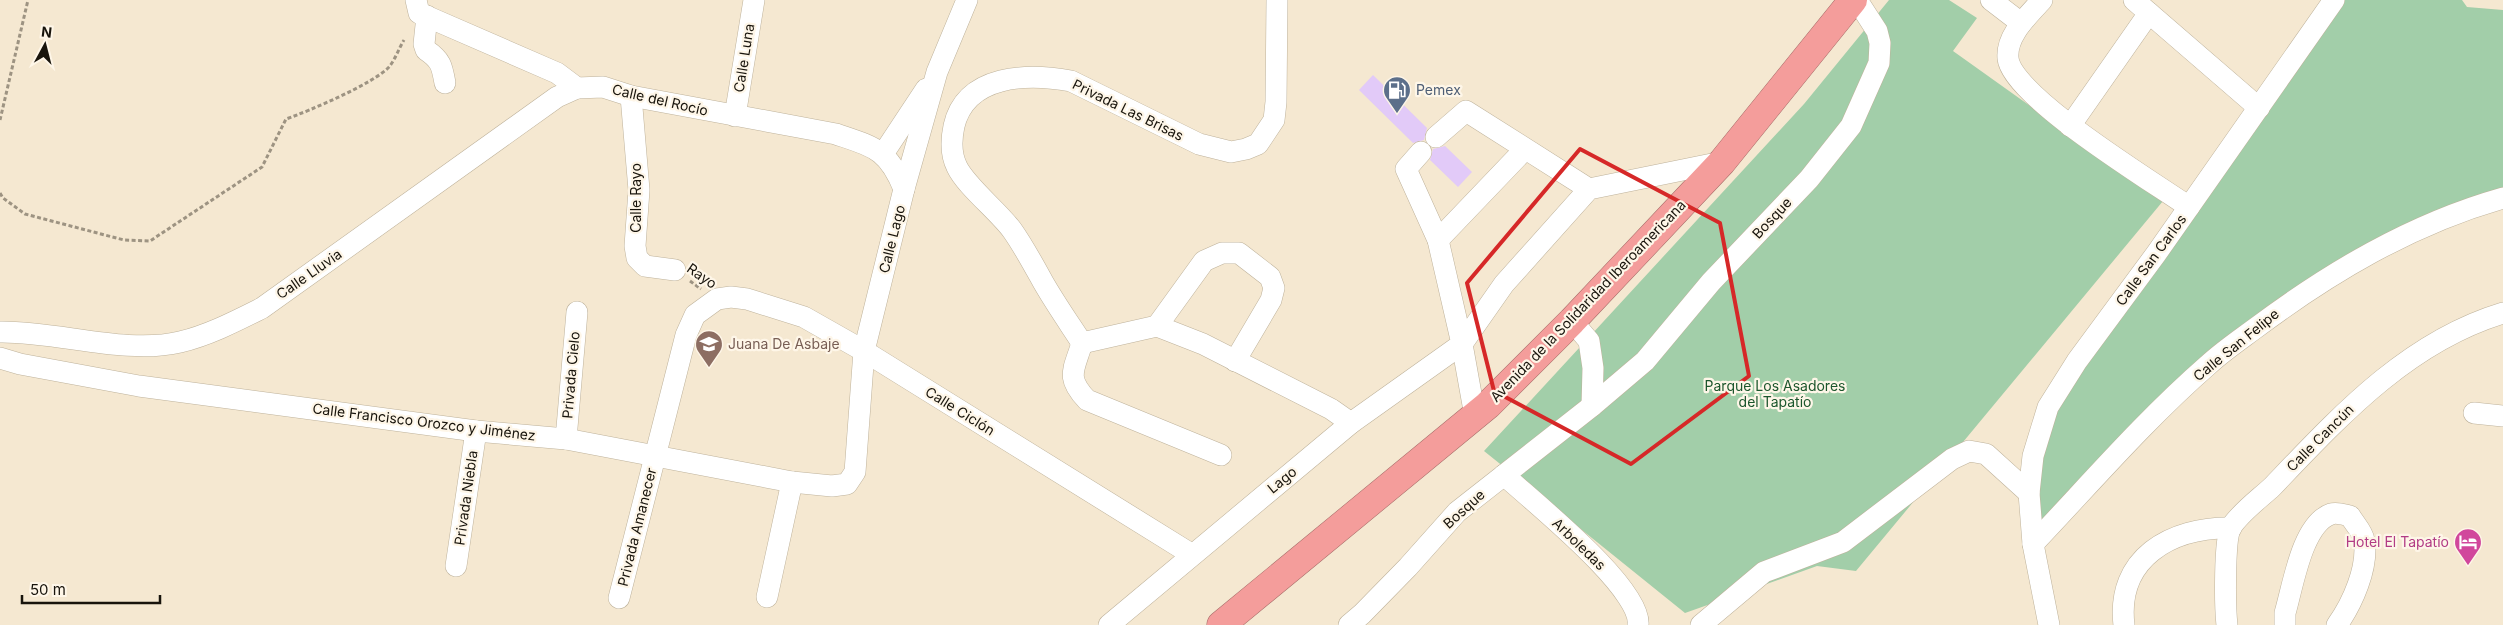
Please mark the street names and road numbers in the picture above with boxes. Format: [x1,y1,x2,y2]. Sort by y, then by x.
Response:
street label: Calle Luna [730,22,757,93]
street label: Privada Las Brisas [1070,75,1187,144]
street label: Calle del Rocío [610,80,710,119]
street label: Calle Rayo [627,163,644,233]
street label: Bosque [1748,194,1795,242]
street label: Avenida de la Solidaridad Iberoamericana [1486,196,1689,405]
street label: Calle Lago [875,203,908,275]
street label: Calle San Carlos [2112,211,2189,309]
street label: Calle Lluvia [273,245,345,302]
street label: Rayo [684,259,721,292]
street label: Calle San Felipe [2189,305,2282,384]
street label: Privada Cielo [558,331,583,419]
street label: Calle Ciclón [922,383,998,439]
street label: Calle Francisco Orozco y Jiménez [312,399,537,444]
street label: Calle Cancún [2283,401,2357,475]
street label: Privada Niebla [450,449,481,547]
street label: Lago [1264,463,1300,497]
street label: Privada Amanecer [614,466,659,588]
street label: Bosque [1439,486,1488,532]
street label: Arboledas [1549,514,1610,573]

